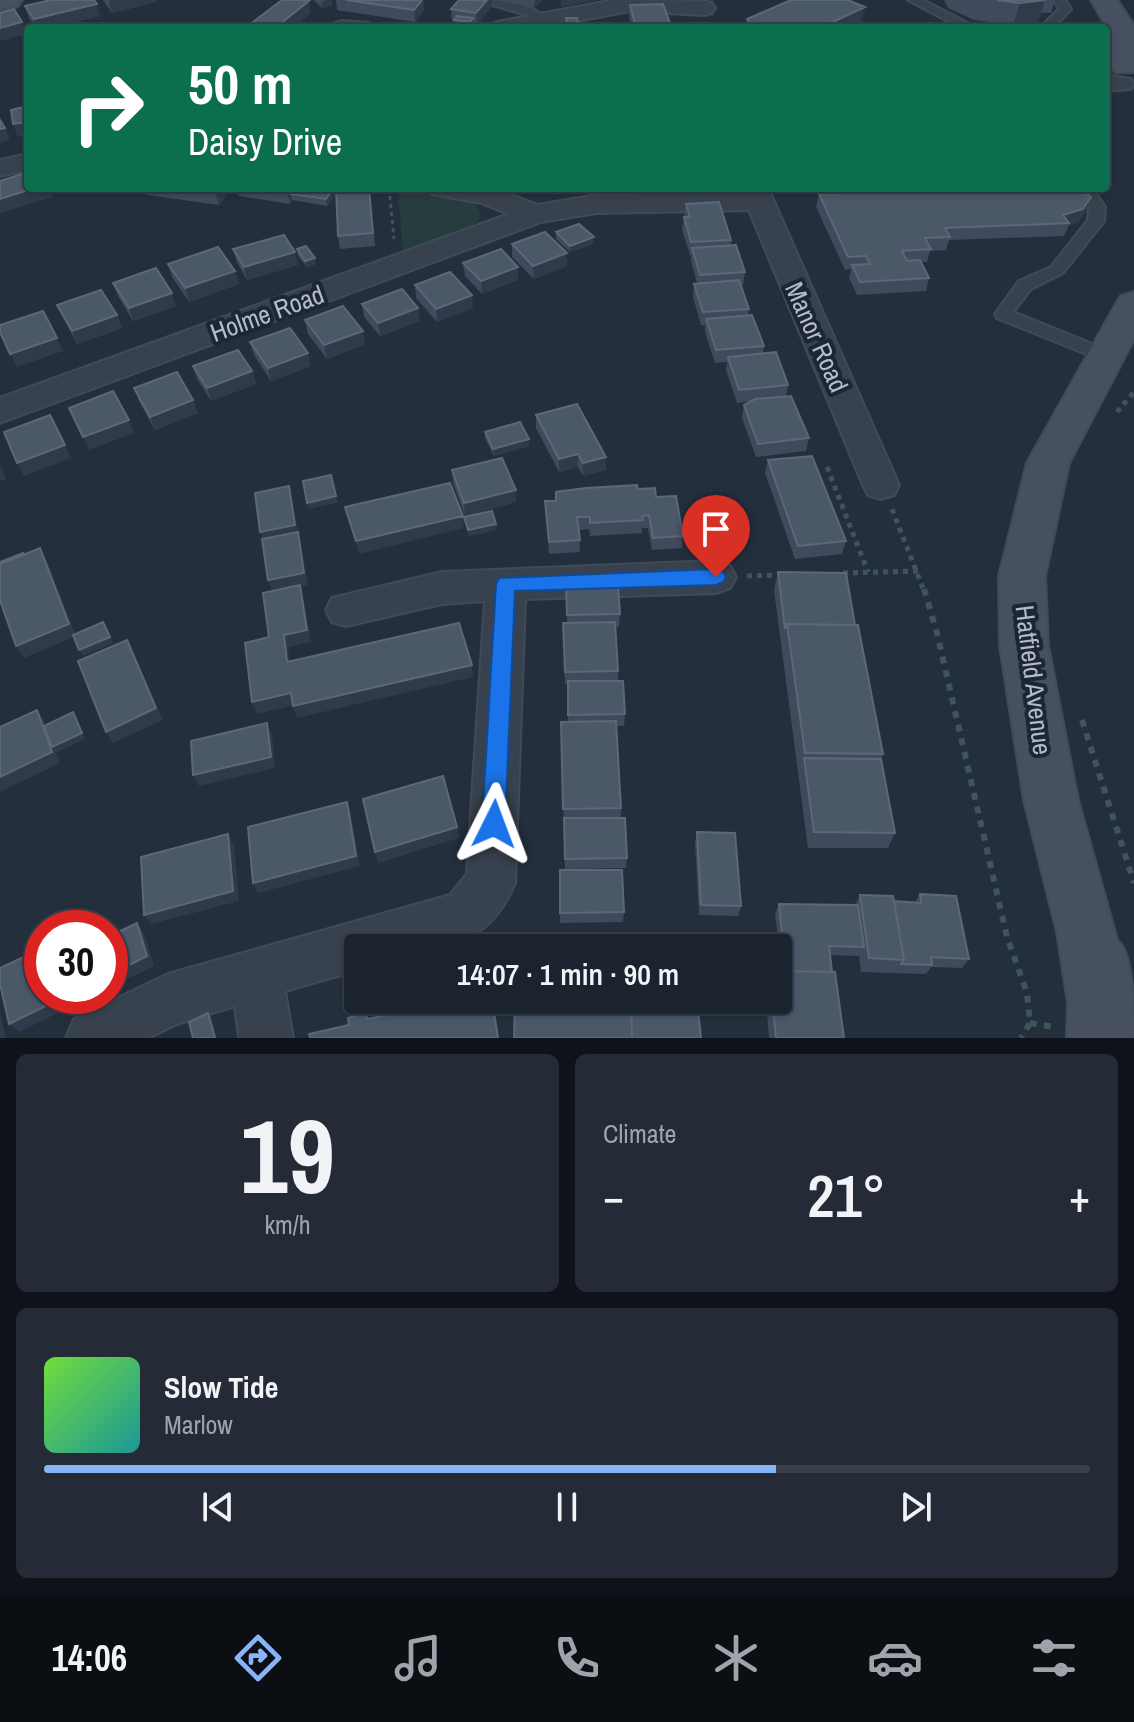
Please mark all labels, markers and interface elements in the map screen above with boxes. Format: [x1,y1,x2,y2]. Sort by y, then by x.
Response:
text: 50 m [188,46,293,121]
icon: right [56,56,160,160]
text: Daisy Drive [188,118,342,166]
street label: Holme Road [205,276,329,350]
street label: Manor Road [777,276,857,398]
pin [682,495,750,577]
icon: arrive [694,507,738,551]
street label: Hatfield Avenue [1007,603,1061,757]
position arrow [452,782,536,866]
speed limit sign: 30 [24,910,128,1014]
text: 14:07 · 1 min · 90 m [457,954,679,994]
text: 19 [240,1085,335,1225]
text: Climate [603,1116,676,1151]
text: 21° [807,1155,886,1236]
text: − [603,1166,624,1226]
text: + [1069,1166,1090,1226]
text: km/h [264,1207,311,1242]
text: Slow Tide [164,1367,278,1407]
text: Marlow [164,1407,233,1442]
icon: previous [196,1485,240,1529]
icon: pause [545,1485,589,1529]
icon: next [894,1485,938,1529]
icon: directions [230,1630,286,1686]
icon: music [390,1630,446,1686]
icon: phone [549,1630,605,1686]
icon: climate [708,1630,764,1686]
icon: car [867,1630,923,1686]
icon: filters [1026,1630,1082,1686]
text: 14:06 [52,1634,127,1682]

